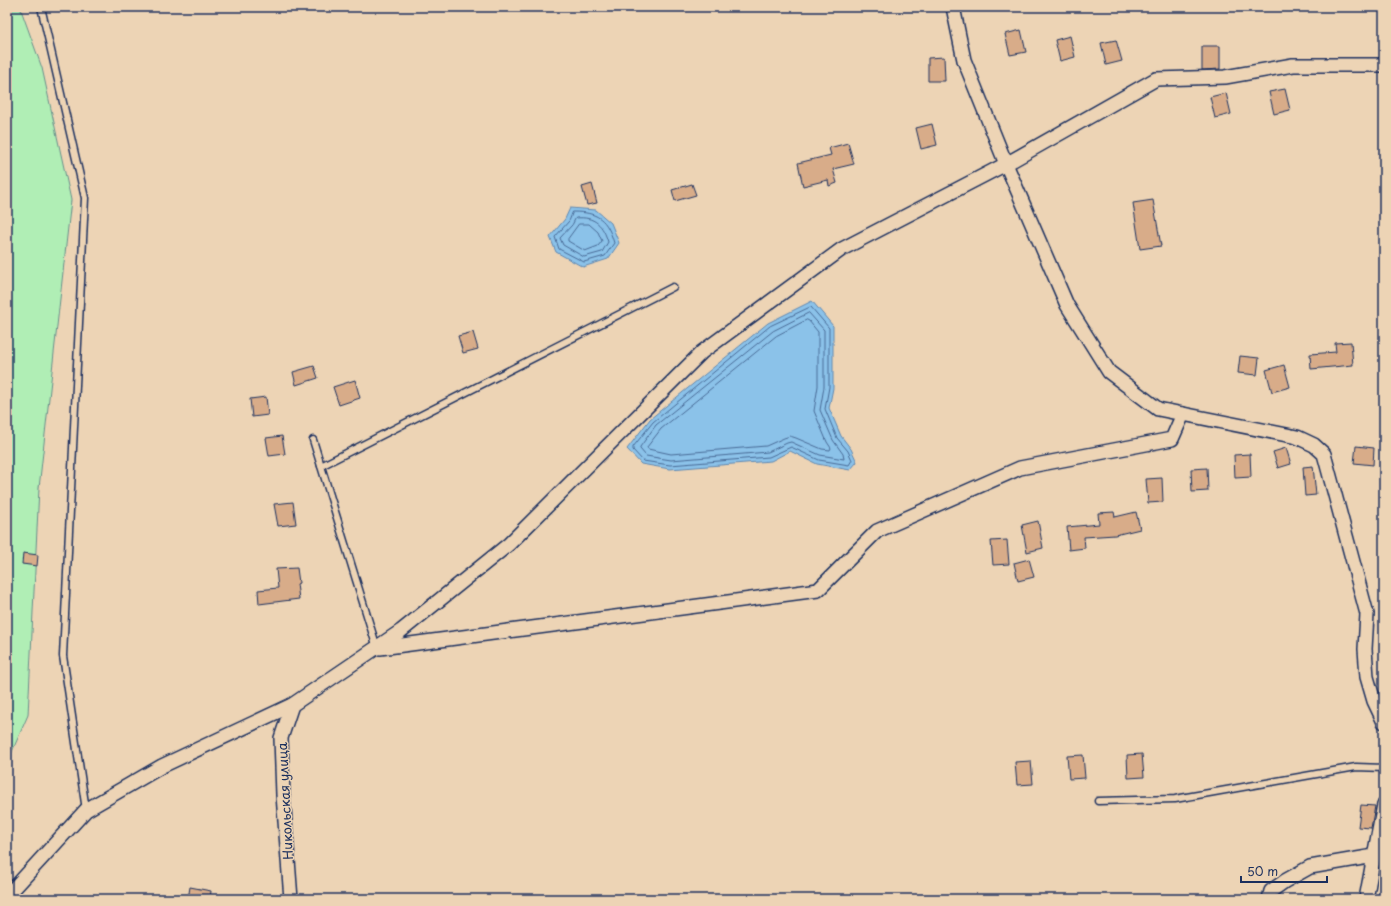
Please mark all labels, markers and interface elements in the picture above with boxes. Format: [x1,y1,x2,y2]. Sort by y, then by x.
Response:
street label: Никольская улица [272,741,297,860]
scale bar [1241,858,1327,884]
text: 50 m [1247,862,1278,880]

